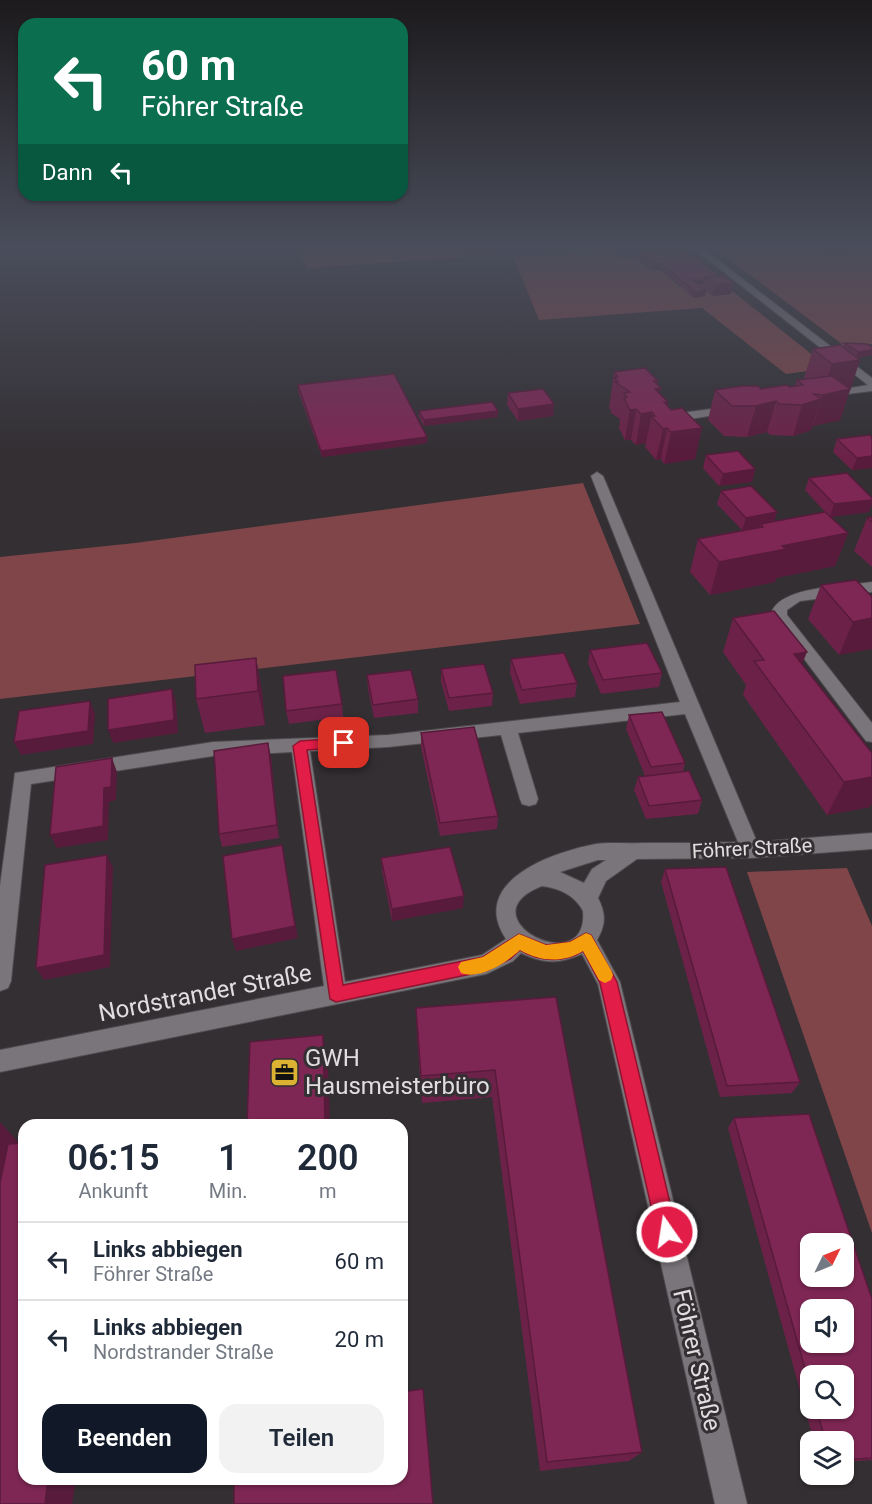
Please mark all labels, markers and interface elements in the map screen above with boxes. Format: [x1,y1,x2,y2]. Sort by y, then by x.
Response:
text: 60 m [141,41,236,90]
icon: left [42,42,120,120]
text: Föhrer Straße [141,91,304,123]
icon: left [105,156,138,189]
text: Dann [42,160,93,185]
pin [318,717,369,768]
icon: arrive [327,726,360,759]
street label: Föhrer Straße [691,833,813,863]
street label: Nordstrander Straße [96,959,314,1027]
place label: GWH Hausmeisterbüro [305,1044,490,1100]
office icon: GWH Hausmeisterbüro [268,1056,300,1088]
text: 06:15 [67,1137,159,1179]
text: 1 [218,1137,238,1179]
text: 200 [297,1137,359,1179]
text: Ankunft [79,1179,148,1203]
text: Min. [209,1179,248,1203]
text: m [319,1179,337,1203]
position arrow [635,1200,699,1264]
north arrow [800,1233,854,1287]
map controls [800,1233,854,1485]
text: Links abbiegen [93,1237,243,1262]
icon: left [42,1245,75,1278]
text: 60 m [335,1249,384,1274]
text: Föhrer Straße [93,1262,213,1286]
street label: Föhrer Straße [667,1286,727,1434]
button: sound [800,1299,854,1353]
text: Links abbiegen [93,1315,243,1340]
icon: left [42,1323,75,1356]
text: 20 m [335,1327,384,1352]
text: Nordstrander Straße [93,1340,274,1364]
button: search [800,1365,854,1419]
button: Beenden [42,1404,207,1473]
button: Teilen [219,1404,384,1473]
button: layers [800,1431,854,1485]

